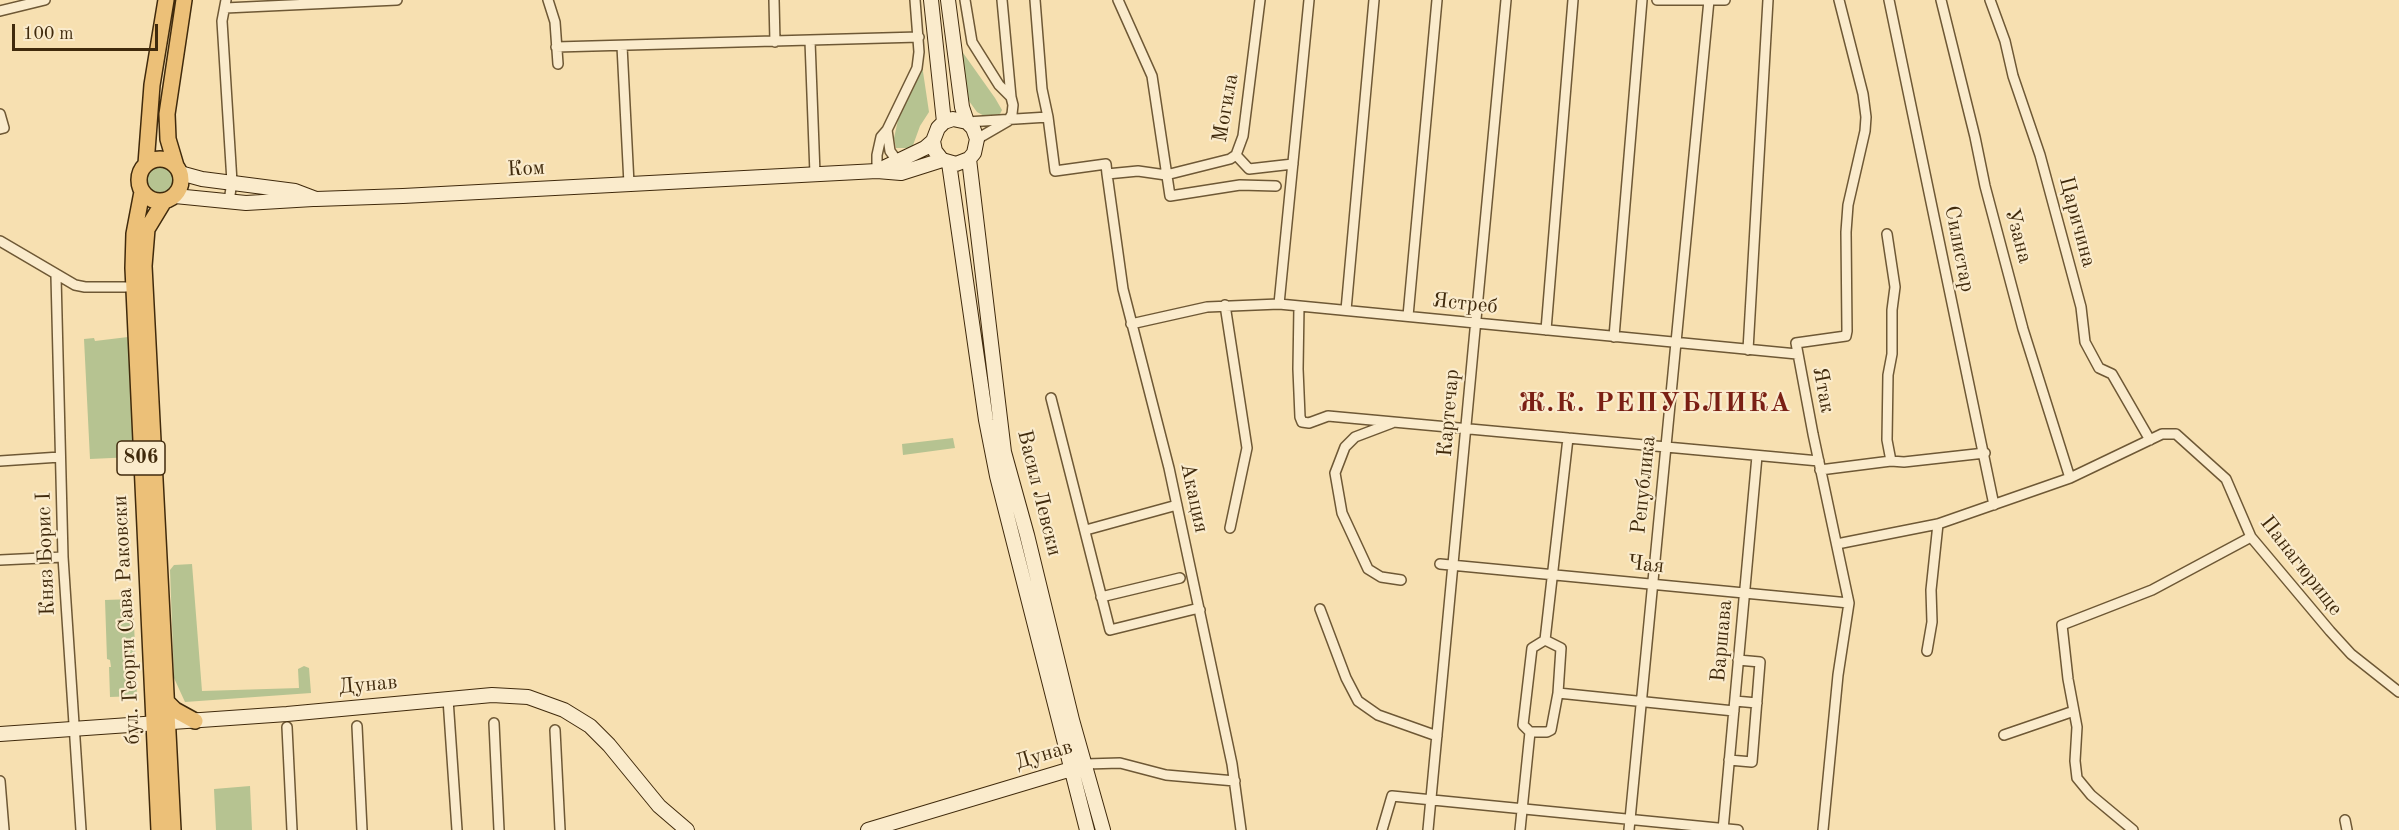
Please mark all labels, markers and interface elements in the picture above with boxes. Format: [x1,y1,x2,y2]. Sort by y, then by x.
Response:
scale bar [15,12,160,50]
text: 100 m [23,25,74,43]
street label: Могила [1208,72,1244,144]
street label: Ком [506,155,546,183]
street label: Царичина [2053,174,2101,270]
street label: Силистар [1938,204,1980,294]
street label: Узана [1999,206,2037,266]
street label: Ястреб [1431,288,1499,320]
street label: Ятак [1806,365,1840,415]
street label: Картечар [1433,368,1465,458]
district label: Ж.К. РЕПУБЛИКА [1518,388,1792,420]
street label: Васил Левски [1011,427,1067,559]
street label: Република [1626,435,1662,535]
road number: 806 [117,441,165,475]
street label: Акация [1174,461,1214,535]
street label: Княз Борис I [31,492,61,616]
street label: бул. Георги Сава Раковски [108,495,146,745]
street label: Панагюрище [2254,511,2348,621]
street label: Чая [1626,551,1666,579]
street label: Варшава [1706,599,1738,683]
street label: Дунав [338,670,398,700]
street label: Дунав [1012,734,1076,776]

